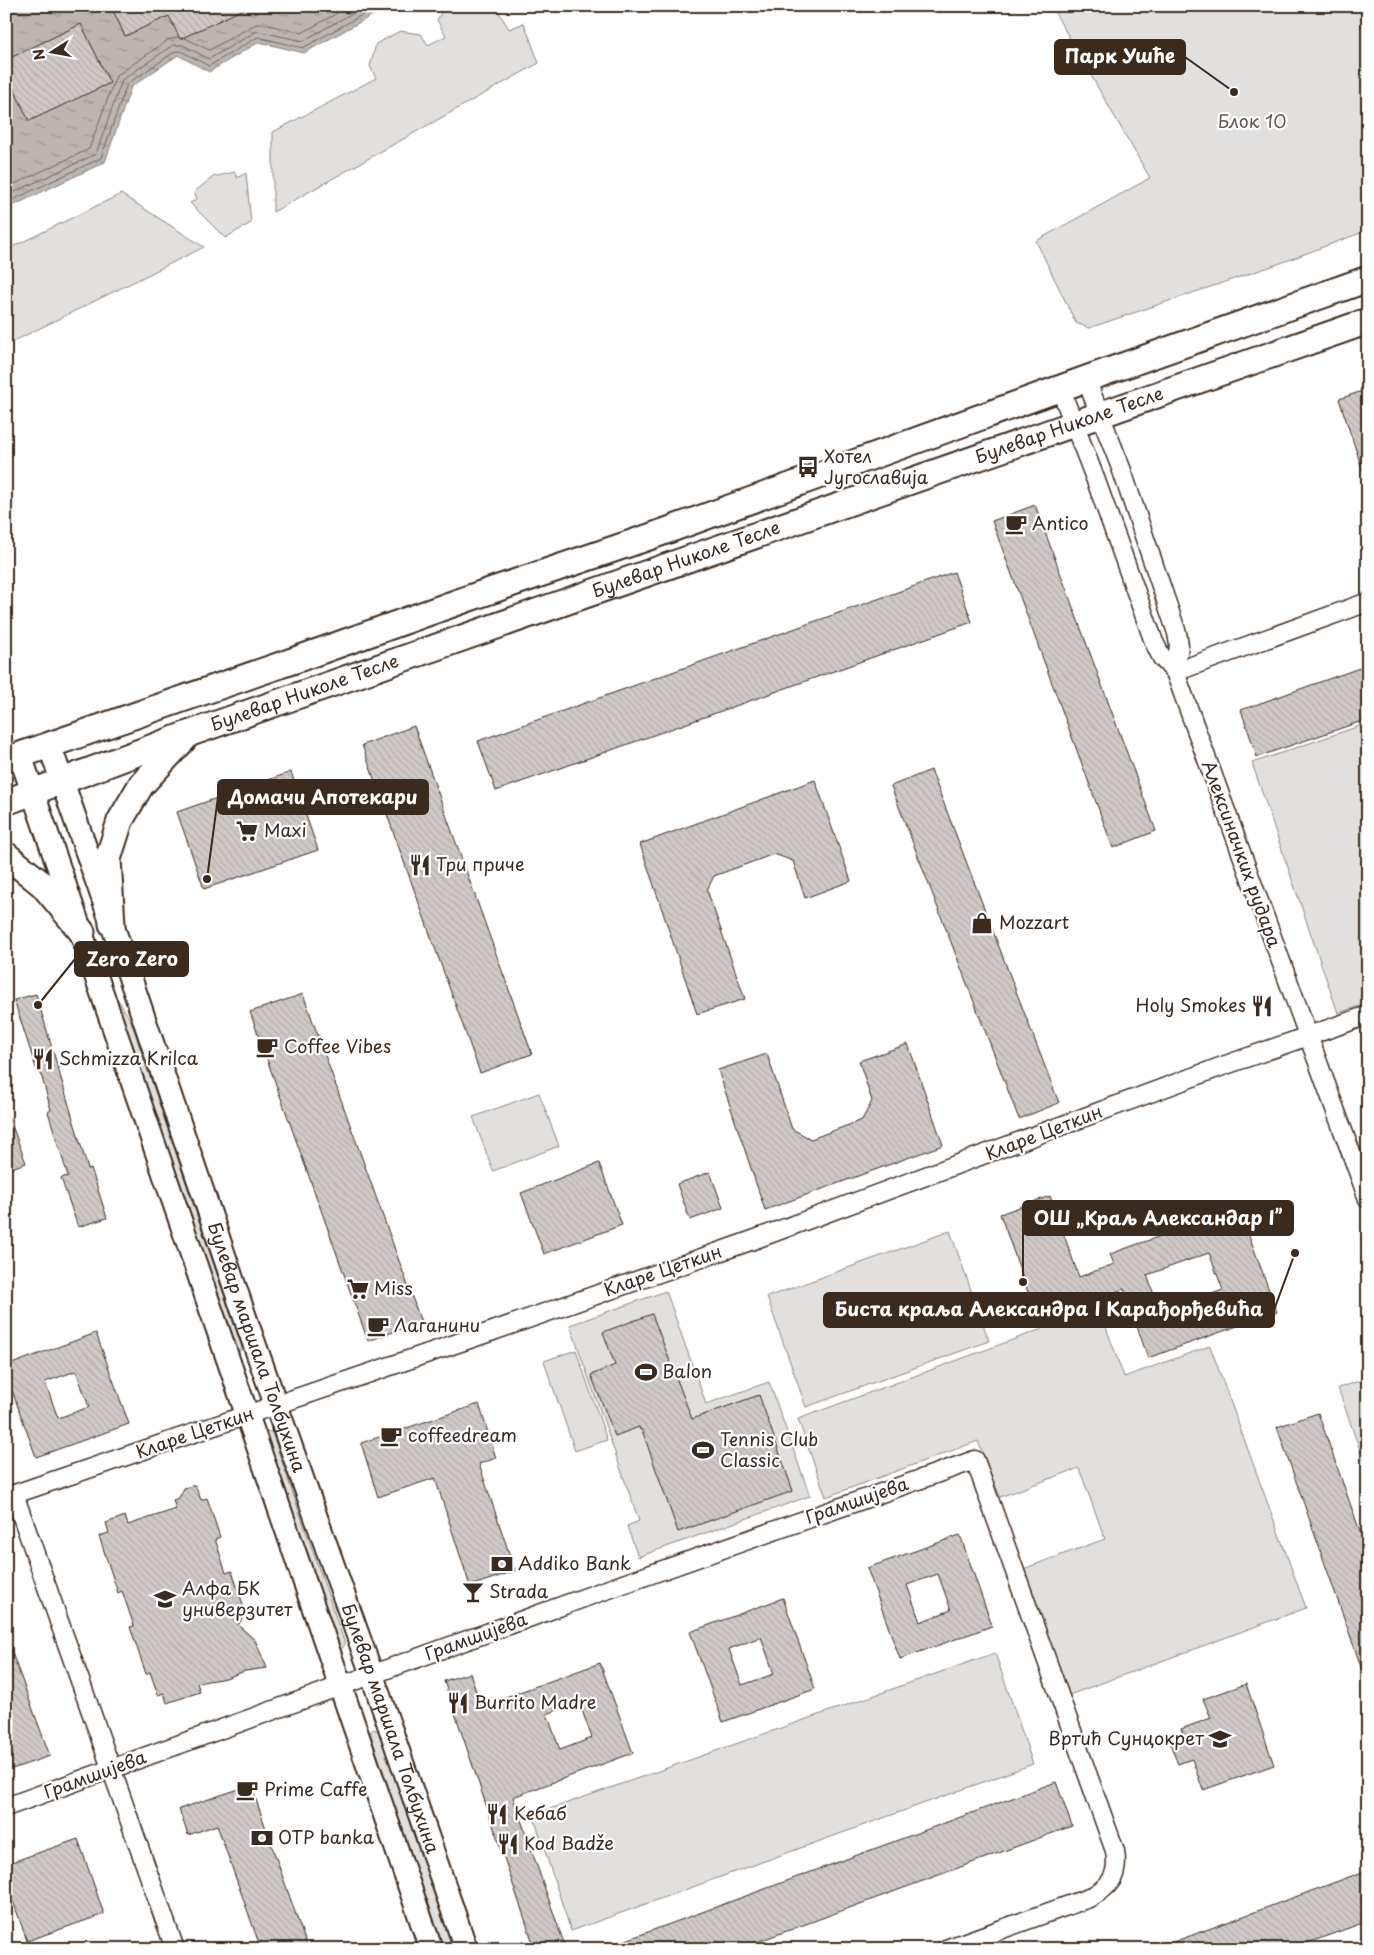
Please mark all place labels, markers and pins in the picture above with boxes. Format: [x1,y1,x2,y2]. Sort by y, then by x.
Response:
callout: Парк Ушће [1055,40,1185,74]
place label: Хотел Југославија [824,442,929,490]
bus stop icon: Хотел Југославија [795,454,821,480]
place label: Antico [1032,509,1089,536]
cafe icon: Antico [1003,511,1029,537]
callout: Домачи Апотекари [218,780,428,814]
place label: Maxi [264,816,307,843]
supermarket icon: Maxi [234,818,260,844]
place label: Три приче [436,850,525,877]
restaurant icon: Три приче [407,852,433,878]
place label: Mozzart [999,908,1069,935]
shop icon: Mozzart [969,910,995,936]
callout: Zero Zero [75,942,188,976]
place label: Holy Smokes [1136,991,1246,1018]
restaurant icon: Holy Smokes [1249,993,1275,1019]
place label: Coffee Vibes [284,1032,391,1059]
cafe icon: Coffee Vibes [254,1034,280,1060]
place label: Schmizza Krilca [59,1044,199,1071]
restaurant icon: Schmizza Krilca [30,1046,56,1072]
callout: ОШ „Краљ Александар I” [1023,1201,1293,1235]
place label: Miss [374,1274,413,1301]
supermarket icon: Miss [345,1276,371,1302]
callout: Биста краља Александра I Карађорђевића [824,1293,1274,1327]
place label: Лаганини [394,1311,480,1338]
cafe icon: Лаганини [365,1313,391,1339]
place label: Balon [662,1357,712,1384]
sports icon: Balon [633,1359,659,1385]
place label: coffeedream [408,1421,517,1448]
cafe icon: coffeedream [378,1423,404,1449]
place label: Tennis Club Classic [720,1425,818,1473]
sports icon: Tennis Club Classic [690,1437,716,1463]
place label: Addiko Bank [518,1549,631,1576]
bank icon: Addiko Bank [489,1551,515,1577]
place label: Алфа БК универзитет [182,1574,293,1622]
place label: Strada [489,1577,549,1604]
bar icon: Strada [460,1579,486,1605]
school or university icon: Алфа БК универзитет [152,1586,178,1612]
place label: Burrito Madre [474,1688,596,1715]
restaurant icon: Burrito Madre [445,1690,471,1716]
place label: Вртић Сунцокрет [1048,1724,1204,1751]
school or university icon: Вртић Сунцокрет [1207,1726,1233,1752]
place label: Prime Caffe [264,1775,368,1802]
cafe icon: Prime Caffe [234,1777,260,1803]
place label: Кебаб [514,1799,567,1826]
restaurant icon: Кебаб [484,1801,510,1827]
place label: OTP banka [278,1823,375,1850]
bank icon: OTP banka [249,1825,275,1851]
place label: Kod Badže [524,1829,614,1856]
restaurant icon: Kod Badže [495,1831,521,1857]

